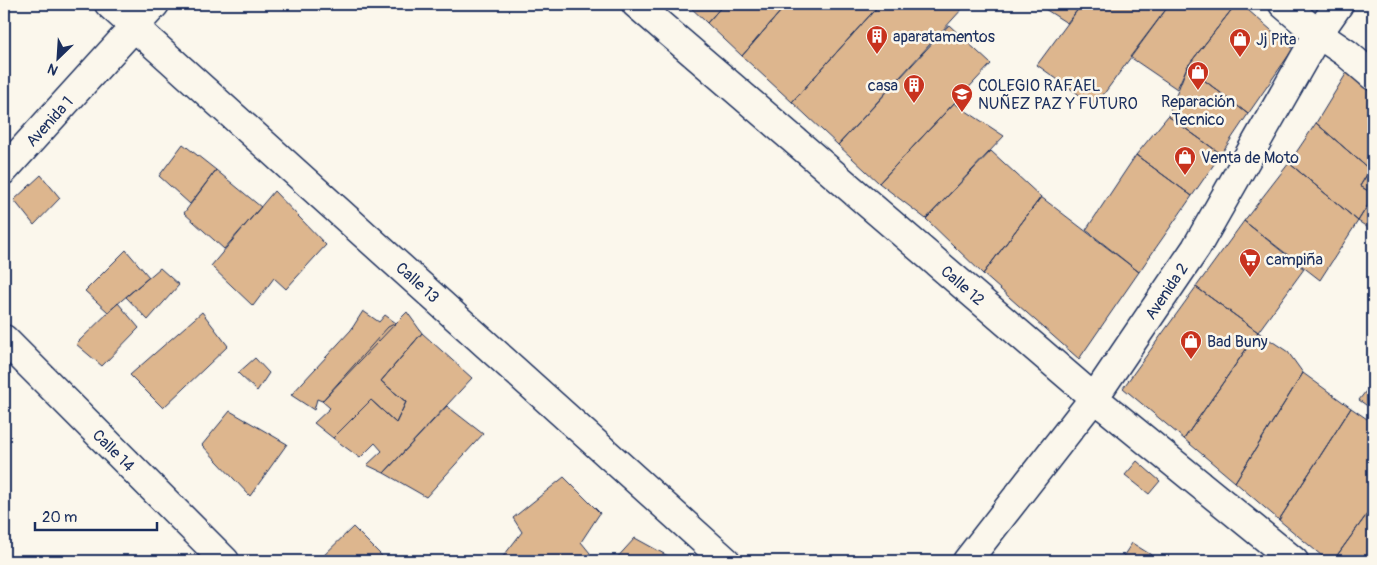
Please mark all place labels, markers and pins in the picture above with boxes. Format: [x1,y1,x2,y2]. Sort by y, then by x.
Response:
building icon: aparatamentos [865,24,889,55]
place label: aparatamentos [893,27,995,47]
shop icon: Jj Pita [1228,27,1252,58]
place label: Jj Pita [1256,30,1296,50]
shop icon: Reparación Tecnico [1186,60,1210,91]
building icon: casa [902,73,926,104]
place label: casa [868,76,898,96]
place label: COLEGIO RAFAEL NUÑEZ PAZ Y FUTURO [978,76,1138,114]
school or university icon: COLEGIO RAFAEL NUÑEZ PAZ Y FUTURO [950,82,974,113]
place label: Reparación Tecnico [1161,92,1235,130]
shop icon: Venta de Moto [1173,145,1197,176]
place label: Venta de Moto [1201,148,1299,168]
supermarket icon: campiña [1238,247,1262,278]
place label: campiña [1266,250,1323,270]
shop icon: Bad Buny [1179,329,1203,360]
place label: Bad Buny [1207,332,1268,352]

